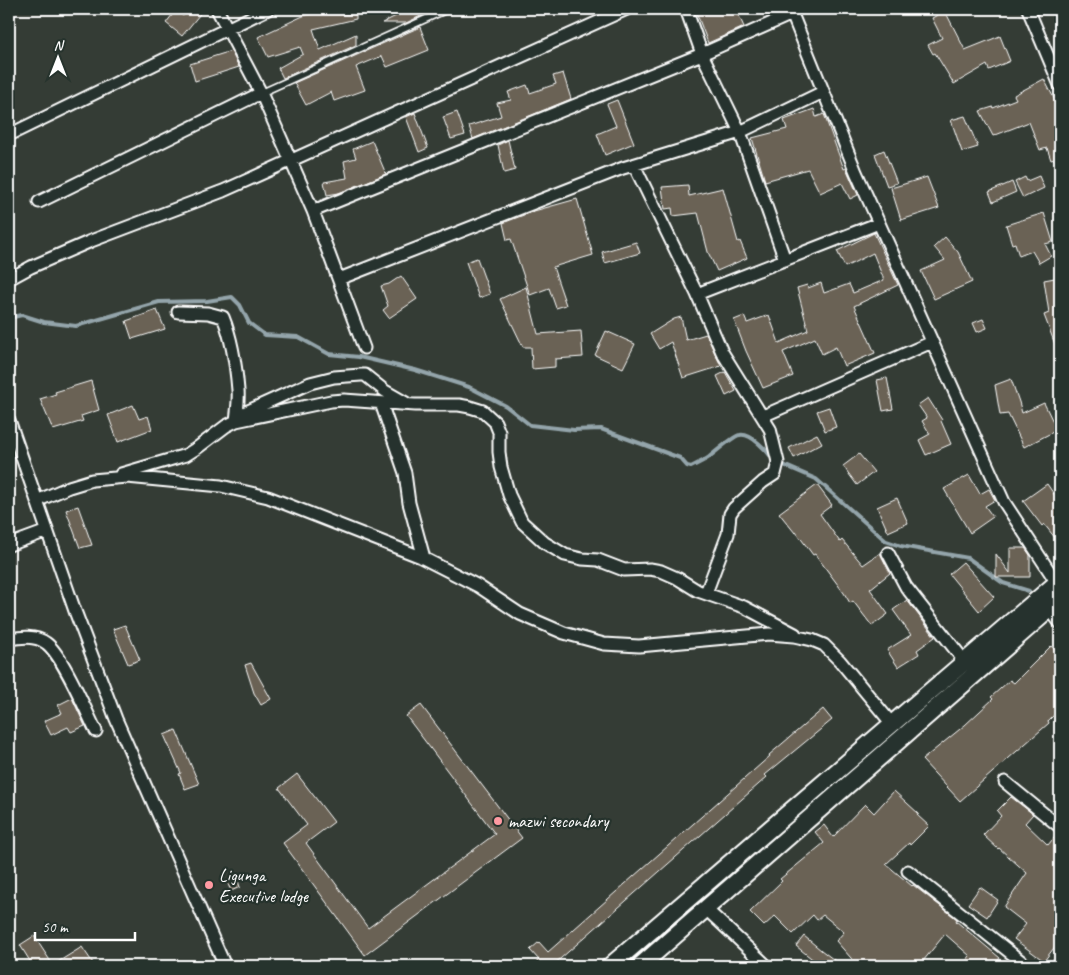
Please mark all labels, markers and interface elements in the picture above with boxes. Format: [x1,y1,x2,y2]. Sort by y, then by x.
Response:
north arrow [32,32,82,82]
text: N [54,37,65,54]
place label: mazwi secondary [508,810,610,832]
marker: mazwi secondary [492,815,504,827]
place label: Ligunga Executive lodge [219,864,309,907]
marker: Ligunga Executive lodge [203,879,215,891]
scale bar [35,910,135,942]
text: 50 m [42,918,69,937]

